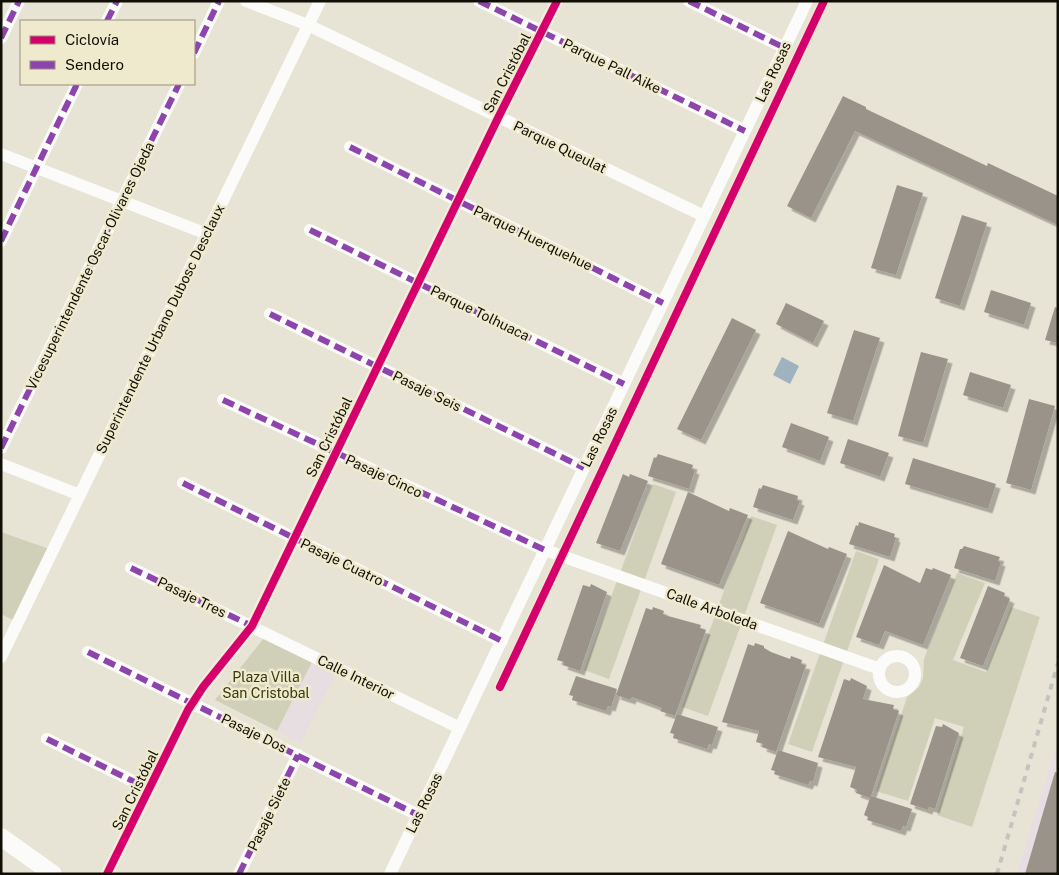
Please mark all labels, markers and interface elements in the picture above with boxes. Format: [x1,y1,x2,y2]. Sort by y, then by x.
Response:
legend [20,20,195,85]
street label: San Cristóbal [480,30,534,116]
text: Ciclovía [65,31,119,48]
street label: Parque Pall Aike [561,35,664,97]
street label: Las Rosas [752,39,794,105]
text: Sendero [65,56,124,73]
street label: Parque Queulat [511,118,609,176]
street label: Vicesuperintendente Oscar Olivares Ojeda [23,139,157,393]
street label: Superintendente Urbano Dubosc Desclaux [92,202,228,456]
street label: Parque Huerquehue [471,202,595,274]
street label: Parque Tolhuaca [428,282,532,344]
street label: Pasaje Seis [390,368,464,414]
street label: San Cristóbal [303,394,355,480]
street label: Las Rosas [578,404,620,470]
street label: Pasaje Cinco [343,451,425,501]
street label: Pasaje Cuatro [298,535,386,589]
street label: Pasaje Tres [155,574,229,620]
street label: Calle Arboleda [664,585,760,633]
street label: Calle Interior [315,651,397,703]
park label: Plaza Villa San Cristobal [222,669,310,701]
street label: Pasaje Dos [219,710,289,756]
street label: San Cristóbal [109,747,161,833]
street label: Las Rosas [403,770,445,836]
street label: Pasaje Siete [244,775,294,853]

